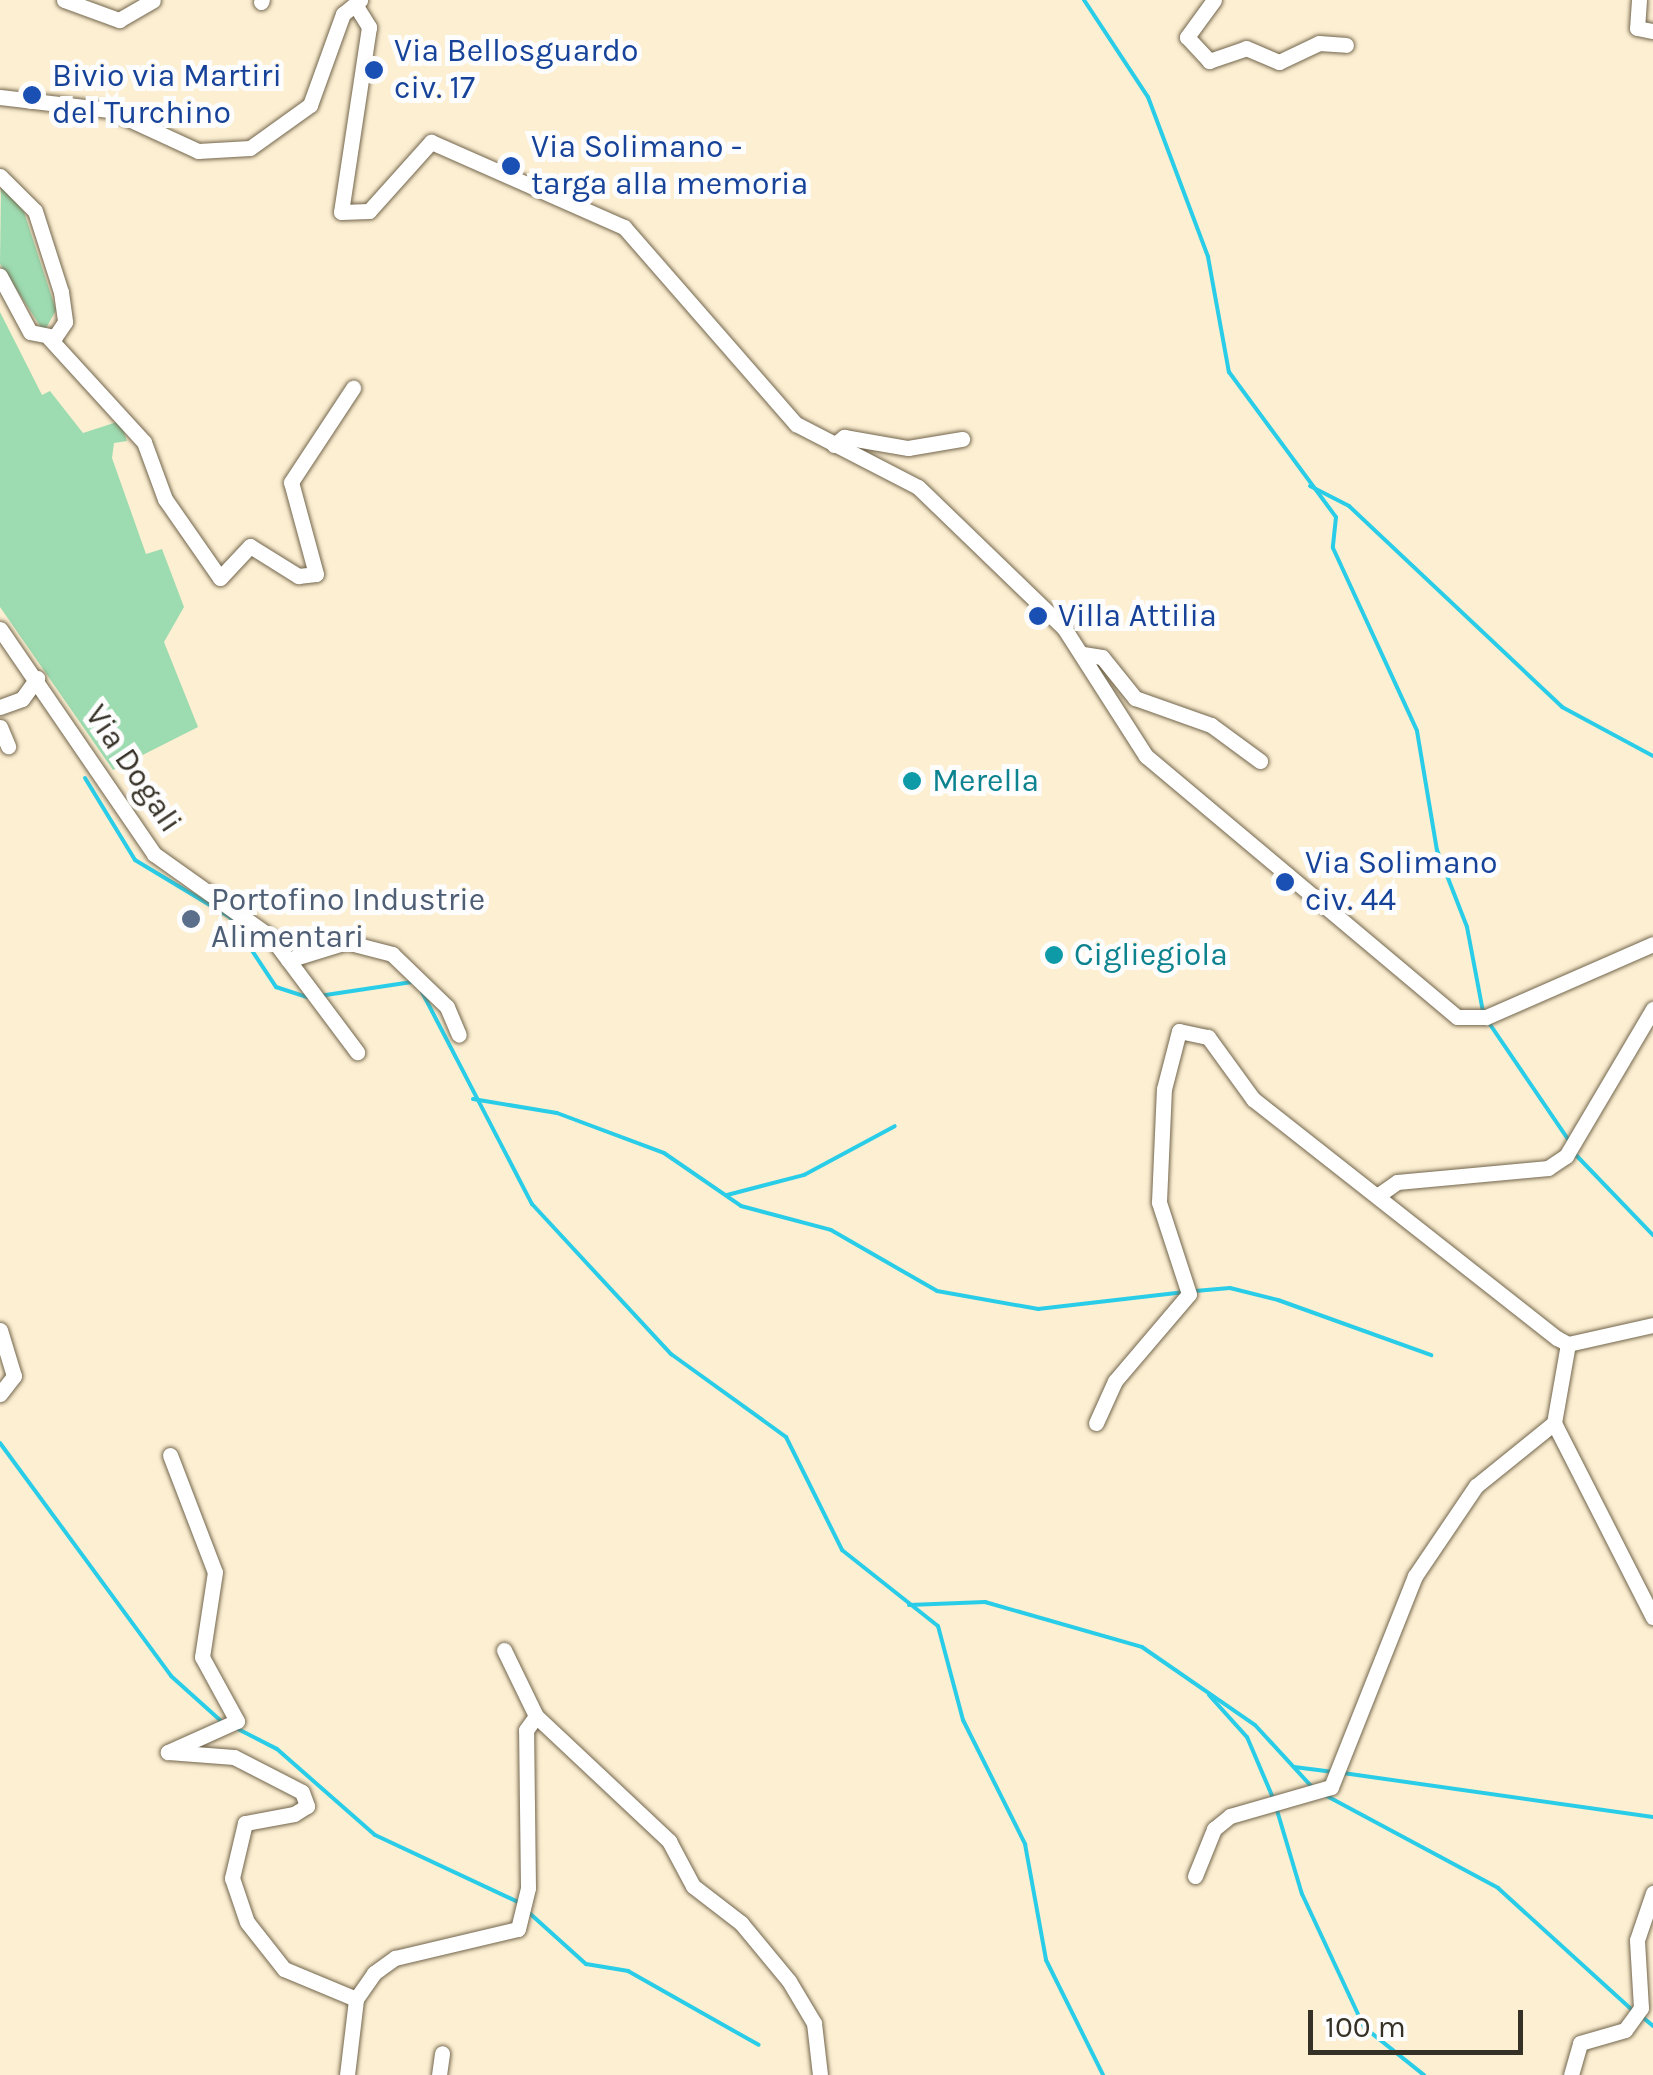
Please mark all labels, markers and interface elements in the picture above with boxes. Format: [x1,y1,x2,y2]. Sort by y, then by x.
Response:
place label: Via Bellosguardo civ. 17 [394,33,638,108]
place label: Bivio via Martiri del Turchino [52,58,282,133]
marker: Via Bellosguardo civ. 17 [363,59,385,81]
marker: Bivio via Martiri del Turchino [21,84,43,106]
place label: Via Solimano - targa alla memoria [531,129,808,204]
marker: Via Solimano - targa alla memoria [500,155,522,177]
place label: Villa Attilia [1058,597,1217,635]
marker: Villa Attilia [1027,605,1049,627]
street label: Via Dogali [76,698,190,840]
place label: Merella [932,762,1039,800]
marker: Merella [901,770,923,792]
place label: Via Solimano civ. 44 [1305,845,1497,920]
marker: Via Solimano civ. 44 [1274,871,1296,893]
place label: Portofino Industrie Alimentari [211,882,485,957]
marker: Portofino Industrie Alimentari [180,908,202,930]
place label: Cigliegiola [1074,936,1228,974]
marker: Cigliegiola [1043,944,1065,966]
scale bar [1313,1990,1528,2052]
text: 100 m [1325,2009,1406,2045]

